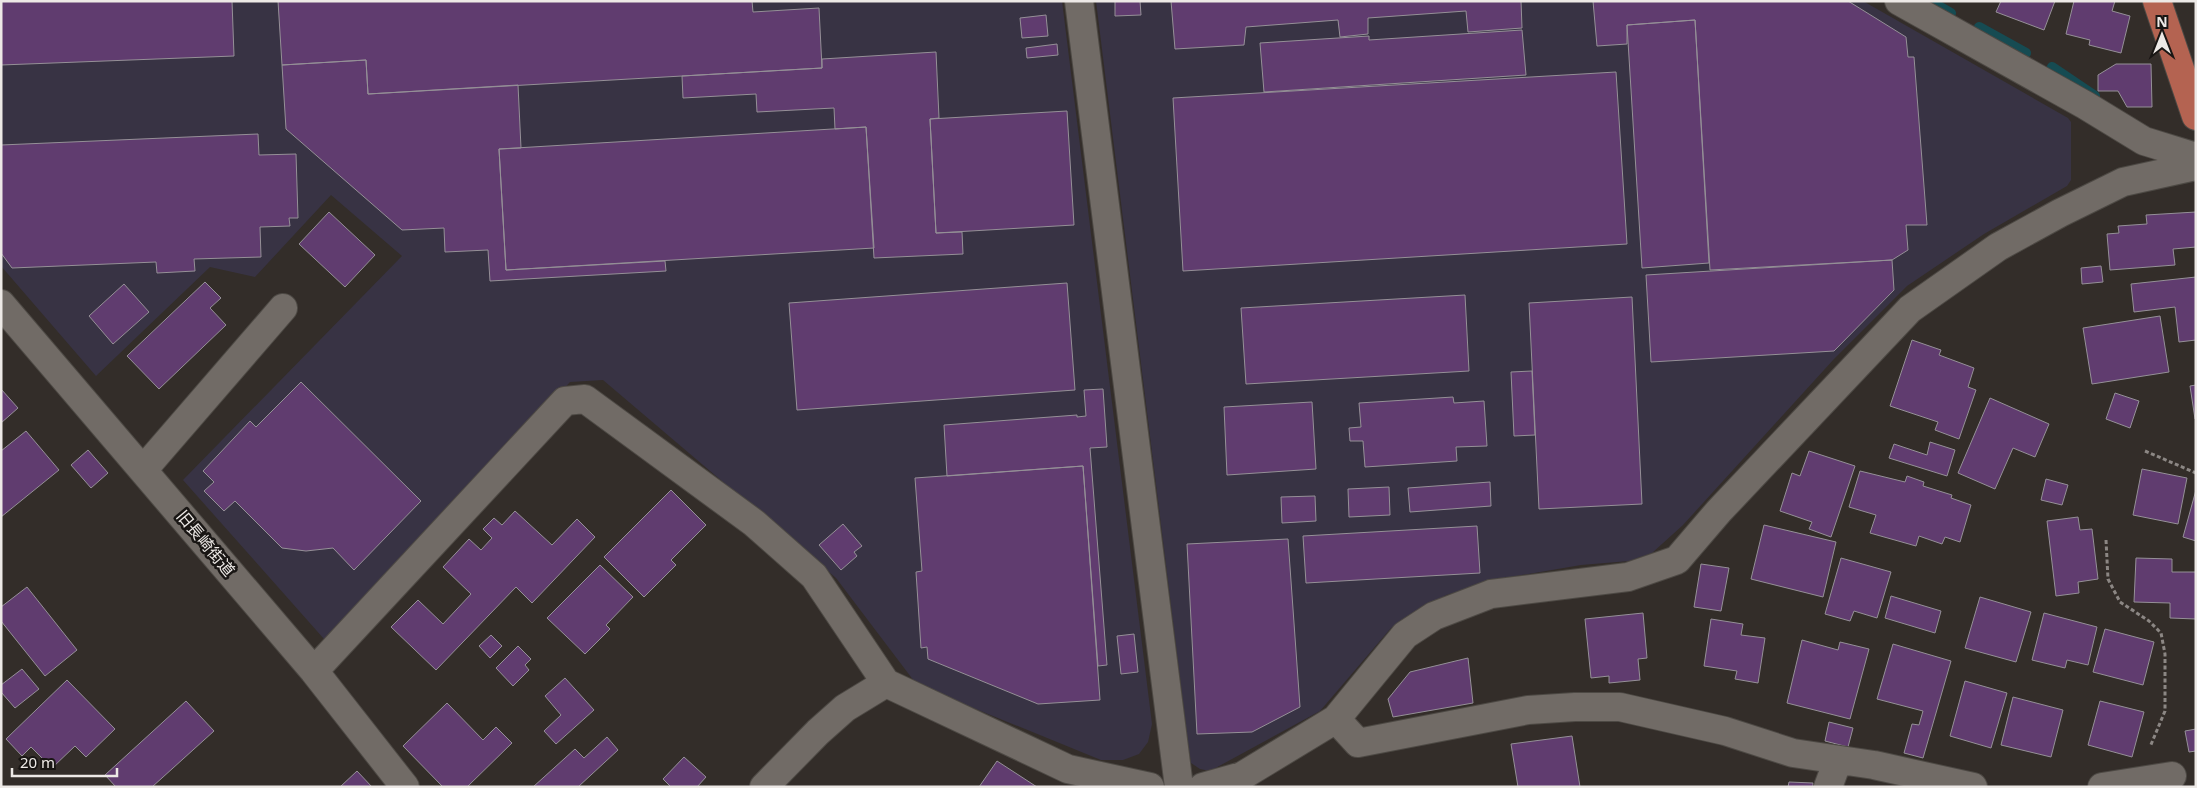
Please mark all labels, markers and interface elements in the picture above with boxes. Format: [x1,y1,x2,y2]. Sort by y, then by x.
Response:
north arrow [2137,10,2187,60]
text: N [2156,12,2168,31]
street label: 旧長崎街道 [172,505,240,581]
scale bar [12,746,118,778]
text: 20 m [20,752,55,772]

